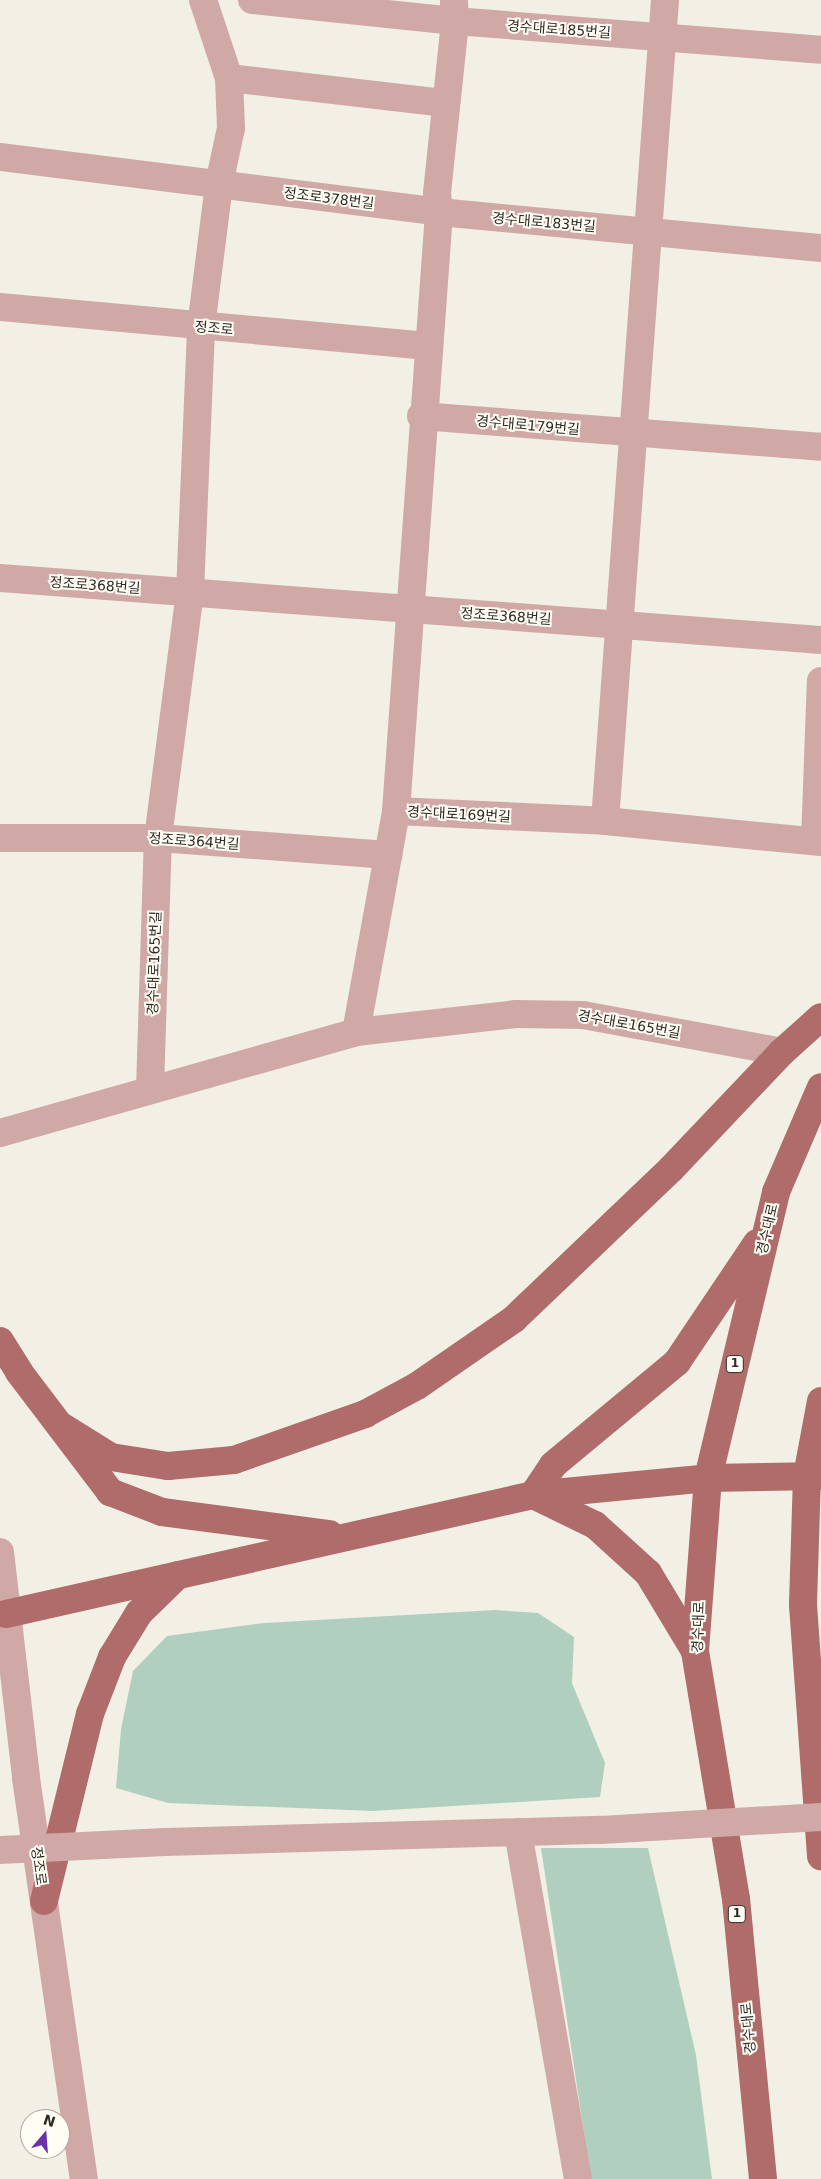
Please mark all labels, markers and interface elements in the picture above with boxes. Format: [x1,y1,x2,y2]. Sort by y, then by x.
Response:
street label: 경수대로185번길 [507,17,611,41]
street label: 정조로378번길 [283,184,375,212]
street label: 경수대로183번길 [491,209,597,235]
street label: 정조로 [194,318,234,338]
street label: 경수대로179번길 [475,412,581,438]
street label: 정조로368번길 [49,573,141,597]
street label: 정조로368번길 [460,604,552,628]
street label: 경수대로169번길 [407,803,511,825]
street label: 정조로364번길 [148,829,240,853]
street label: 경수대로165번길 [144,911,164,1015]
street label: 경수대로165번길 [576,1007,682,1041]
street label: 경수대로 [753,1202,781,1256]
road number: 1 [725,1355,745,1374]
street label: 경수대로 [689,1601,707,1653]
street label: 정조로 [28,1846,50,1886]
road number: 1 [727,1905,747,1924]
street label: 경수대로 [737,2002,759,2054]
north arrow [20,2109,70,2159]
text: N [41,2111,57,2130]

